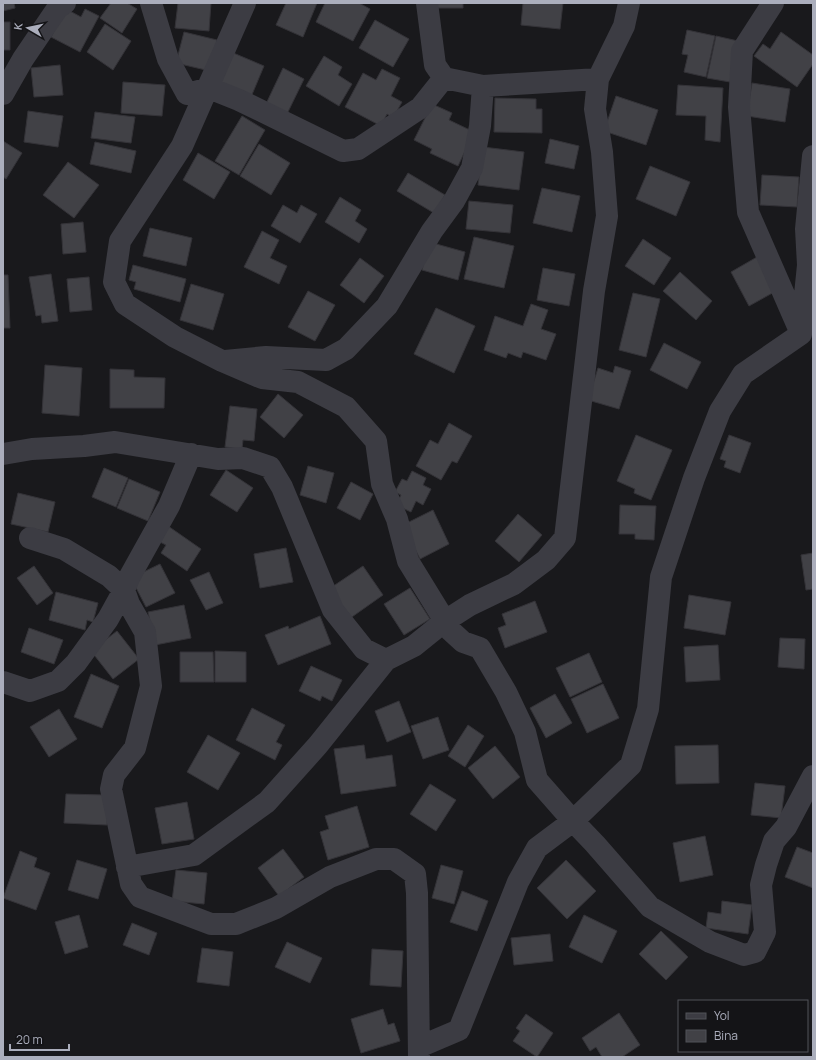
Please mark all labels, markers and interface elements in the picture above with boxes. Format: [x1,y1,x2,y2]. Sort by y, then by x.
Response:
north arrow [8,8,48,48]
text: K [10,21,26,31]
legend [678,1000,808,1052]
text: Yol [714,1007,730,1024]
scale bar [10,1026,69,1052]
text: Bina [714,1027,738,1044]
text: 20 m [16,1031,43,1048]

